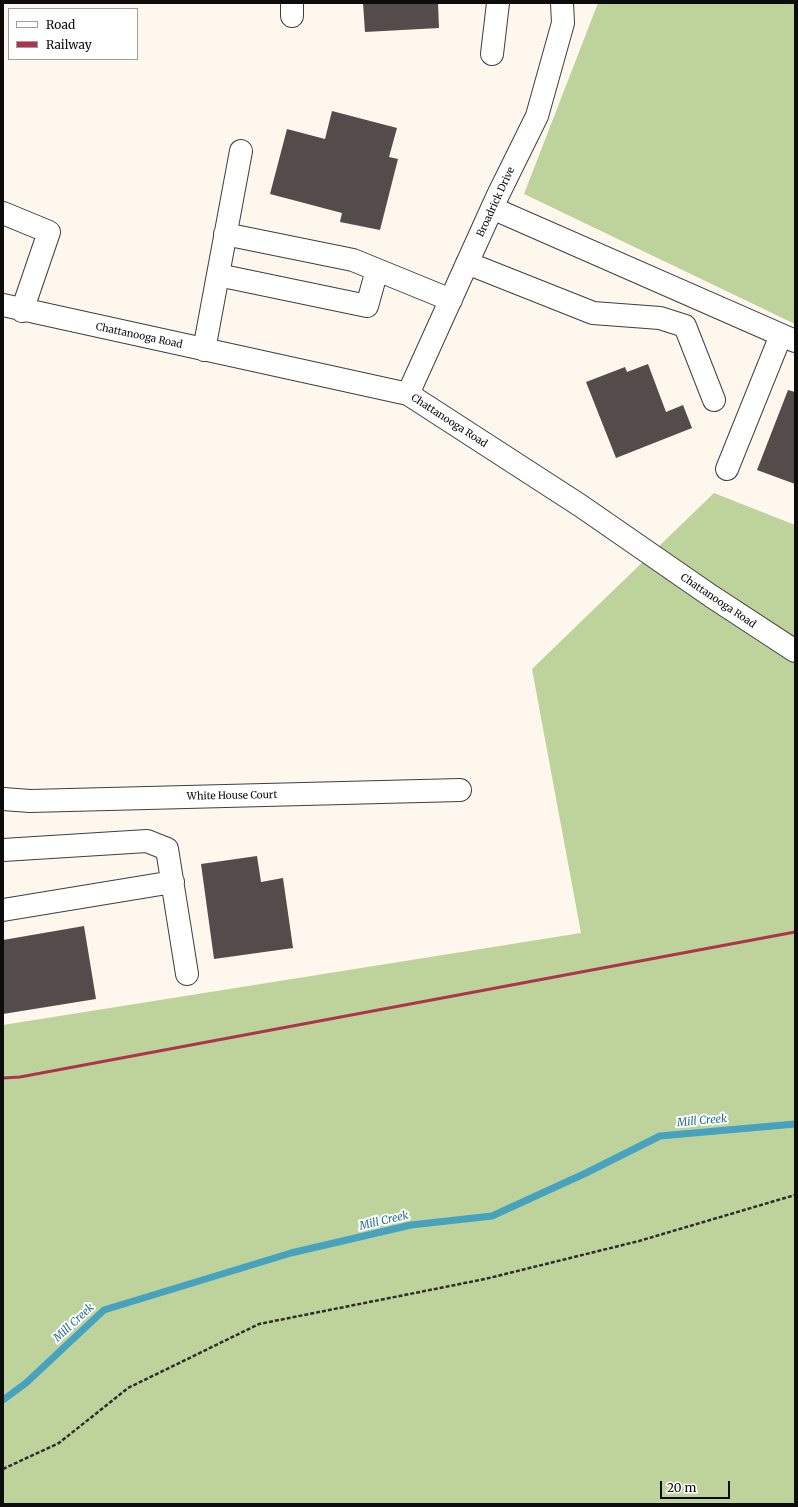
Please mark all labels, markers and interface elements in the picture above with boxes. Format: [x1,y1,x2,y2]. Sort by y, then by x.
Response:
legend [8,8,138,60]
text: Road [46,17,75,32]
text: Railway [46,37,92,52]
street label: Broadrick Drive [475,165,517,239]
street label: Chattanooga Road [95,321,183,351]
street label: Chattanooga Road [409,392,489,450]
street label: Chattanooga Road [678,571,758,631]
street label: White House Court [187,789,277,803]
water label: Mill Creek [676,1112,728,1130]
water label: Mill Creek [358,1209,410,1233]
water label: Mill Creek [51,1301,97,1345]
scale bar [662,1473,732,1499]
text: 20 m [667,1480,696,1495]

